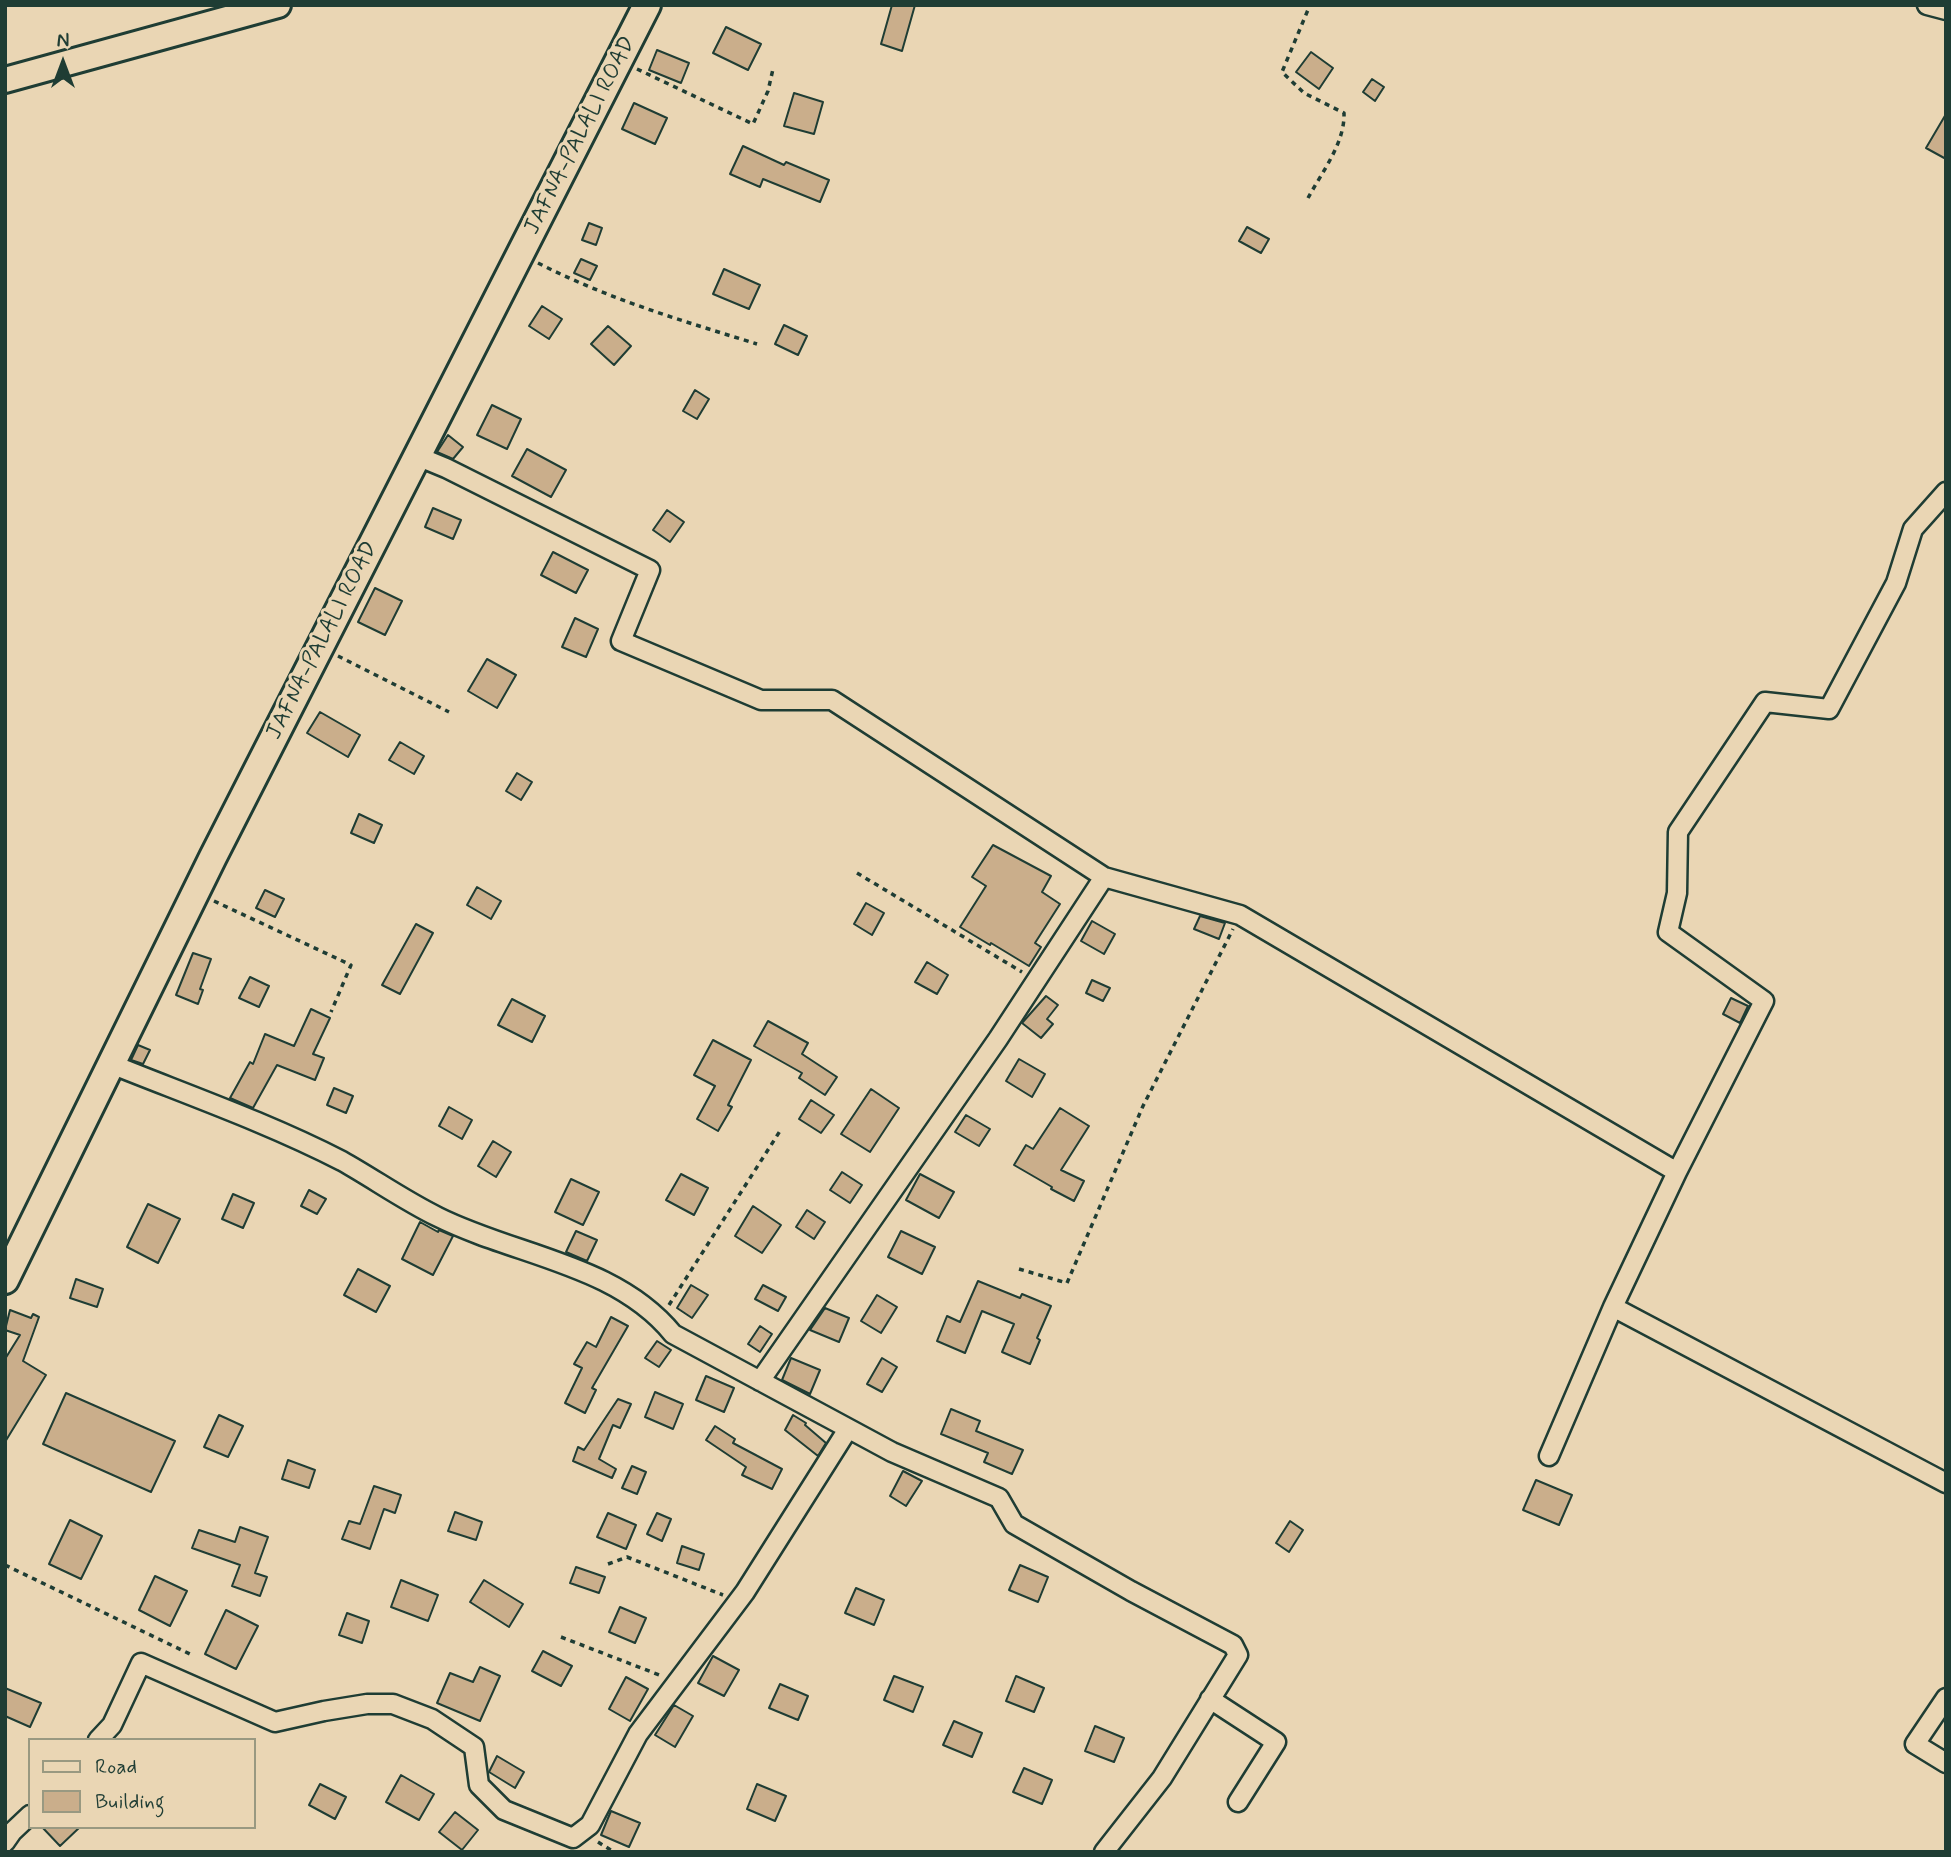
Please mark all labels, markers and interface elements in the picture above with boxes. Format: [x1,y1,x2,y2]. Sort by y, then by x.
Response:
north arrow [28,28,98,98]
text: N [57,29,69,54]
street label: JAFNA-PALALI ROAD [519,32,643,240]
street label: JAFNA-PALALI ROAD [261,537,385,745]
legend [28,1738,256,1829]
text: Road [95,1753,137,1781]
text: Building [95,1788,165,1816]

